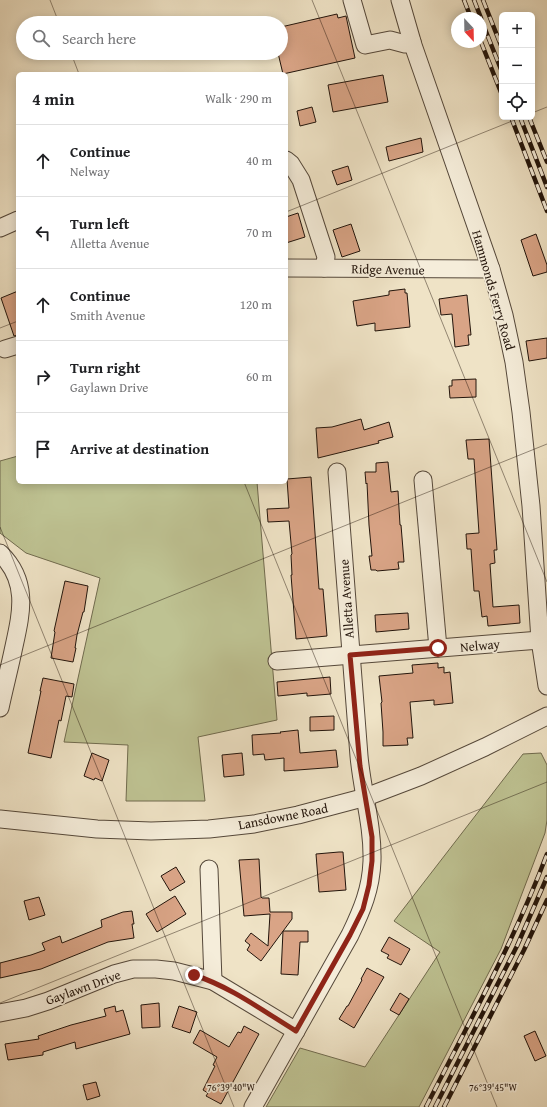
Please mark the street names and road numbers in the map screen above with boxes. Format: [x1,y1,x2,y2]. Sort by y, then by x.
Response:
street label: Hammonds Ferry Road [467,228,520,352]
street label: Ridge Avenue [351,259,425,280]
street label: Alletta Avenue [334,559,359,639]
street label: Nelway [459,634,501,657]
street label: Lansdowne Road [237,798,330,834]
street label: Gaylawn Drive [43,965,123,1010]

